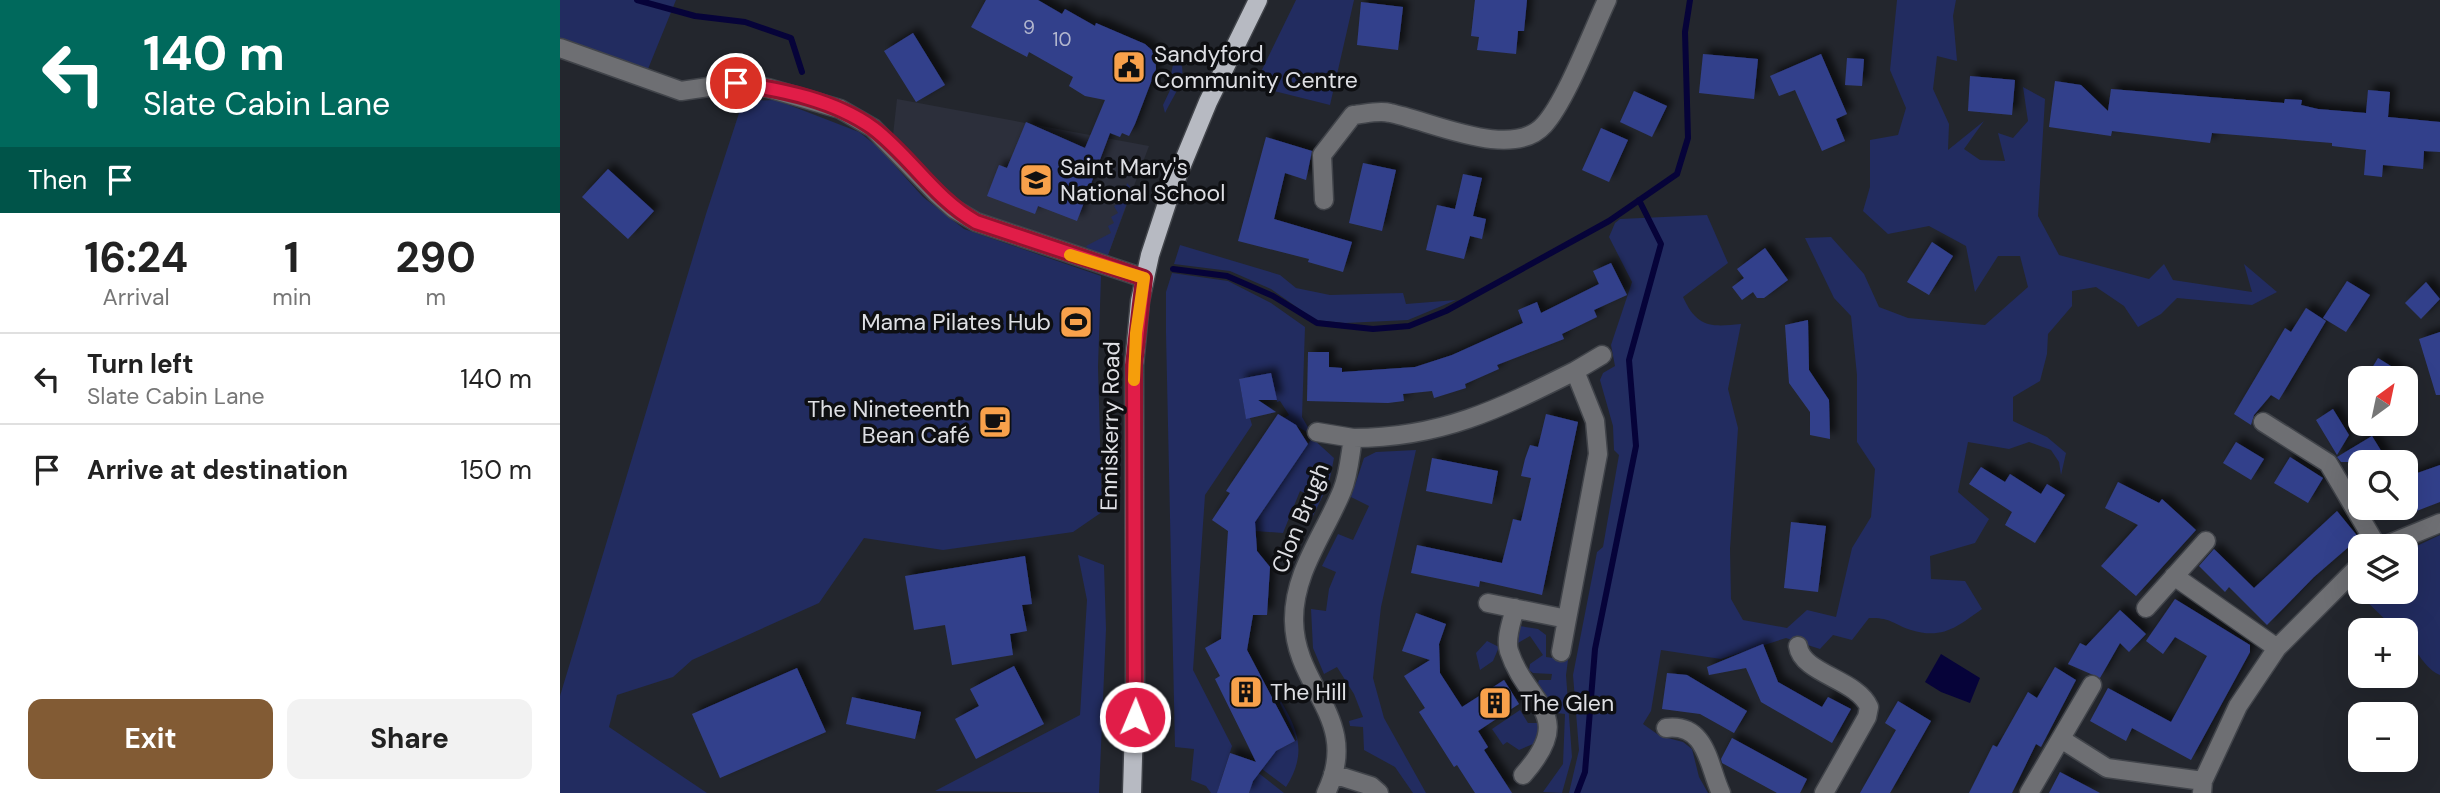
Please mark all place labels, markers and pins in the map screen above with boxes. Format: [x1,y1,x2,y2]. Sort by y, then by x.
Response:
place label: Sandyford Community Centre [1154,39,1358,95]
public building icon: Sandyford Community Centre [1110,48,1148,86]
pin [706,53,766,113]
place label: Saint Mary's National School [1060,152,1225,208]
school or university icon: Saint Mary's National School [1017,161,1055,199]
sports icon: Mama Pilates Hub [1057,303,1095,341]
place label: Mama Pilates Hub [861,307,1051,337]
place label: The Nineteenth Bean Café [807,394,970,450]
cafe icon: The Nineteenth Bean Café [976,403,1014,441]
building icon: The Hill [1227,673,1265,711]
place label: The Hill [1270,677,1347,707]
building icon: The Glen [1476,684,1514,722]
place label: The Glen [1520,688,1614,718]

